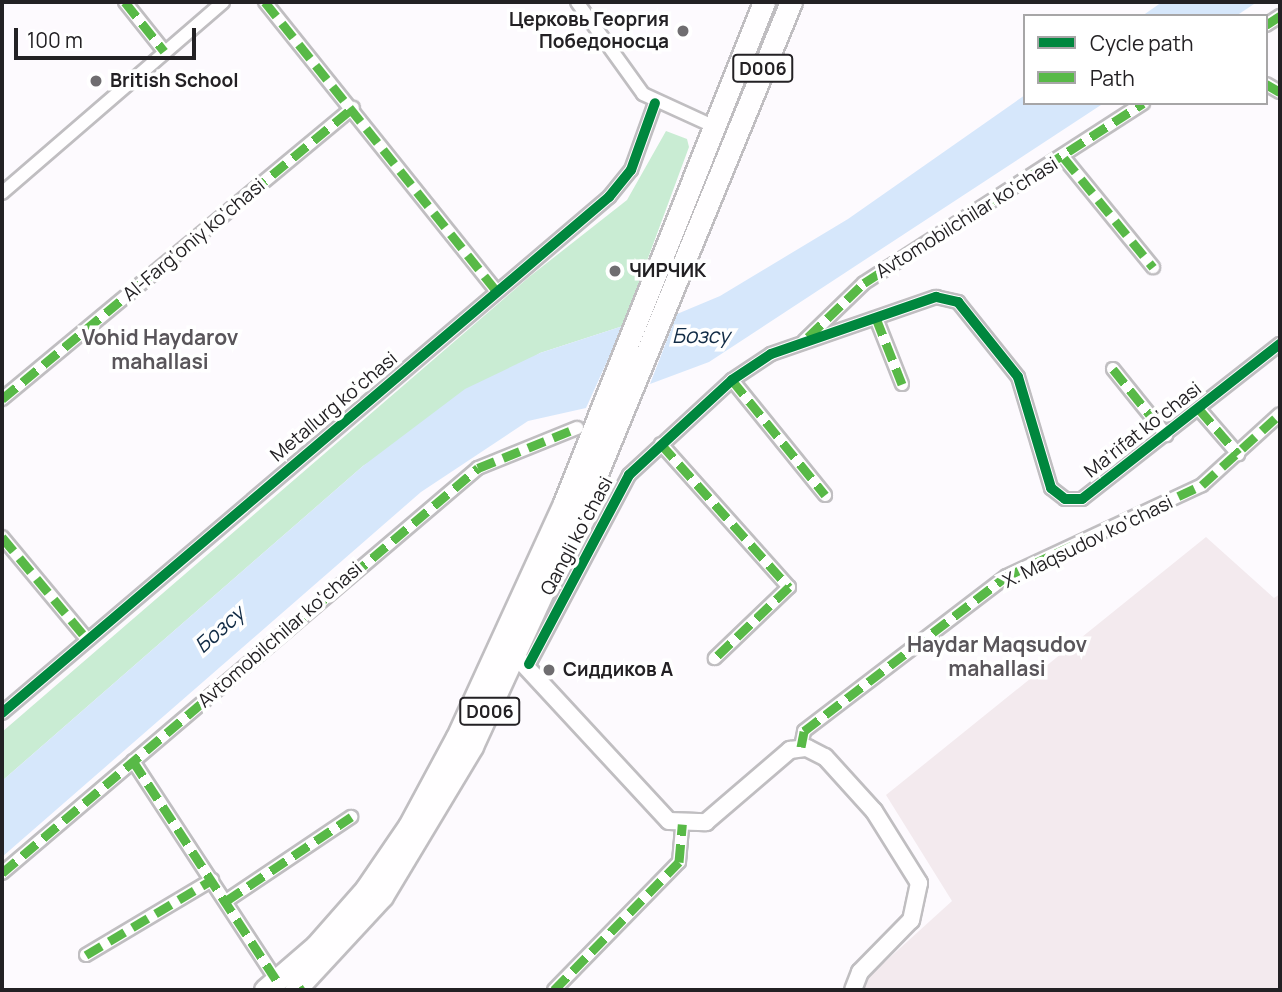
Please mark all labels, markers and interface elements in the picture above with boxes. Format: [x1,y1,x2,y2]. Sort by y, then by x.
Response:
place label: Церковь Георгия Победоносца [509,9,669,53]
scale bar [18,14,200,58]
legend [1023,14,1268,105]
marker: Церковь Георгия Победоносца [675,23,691,39]
text: 100 m [27,26,83,54]
text: Cycle path [1090,29,1193,57]
road number: D006 [732,54,794,82]
text: Path [1090,64,1135,92]
place label: British School [110,70,239,92]
marker: British School [88,73,104,89]
street label: Avtomobilchilar ko‘chasi [872,153,1062,283]
street label: Al-Farg‘oniy ko‘chasi [118,174,270,306]
place label: ЧИРЧИК [629,260,706,282]
marker: ЧИРЧИК [607,263,623,279]
water label: Бозсу [672,322,730,348]
district label: Vohid Haydarov mahallasi [82,324,238,374]
street label: Metallurg ko‘chasi [266,347,402,467]
street label: Maʼrifat ko‘chasi [1080,377,1206,483]
street label: Qangli ko‘chasi [536,473,618,599]
street label: X. Maqsudov ko‘chasi [999,491,1177,593]
street label: Avtomobilchilar ko‘chasi [193,557,367,713]
water label: Бозсу [189,600,249,658]
district label: Haydar Maqsudov mahallasi [907,631,1087,681]
place label: Сиддиков А [563,659,673,681]
marker: Сиддиков А [541,662,557,678]
road number: D006 [458,696,522,726]

